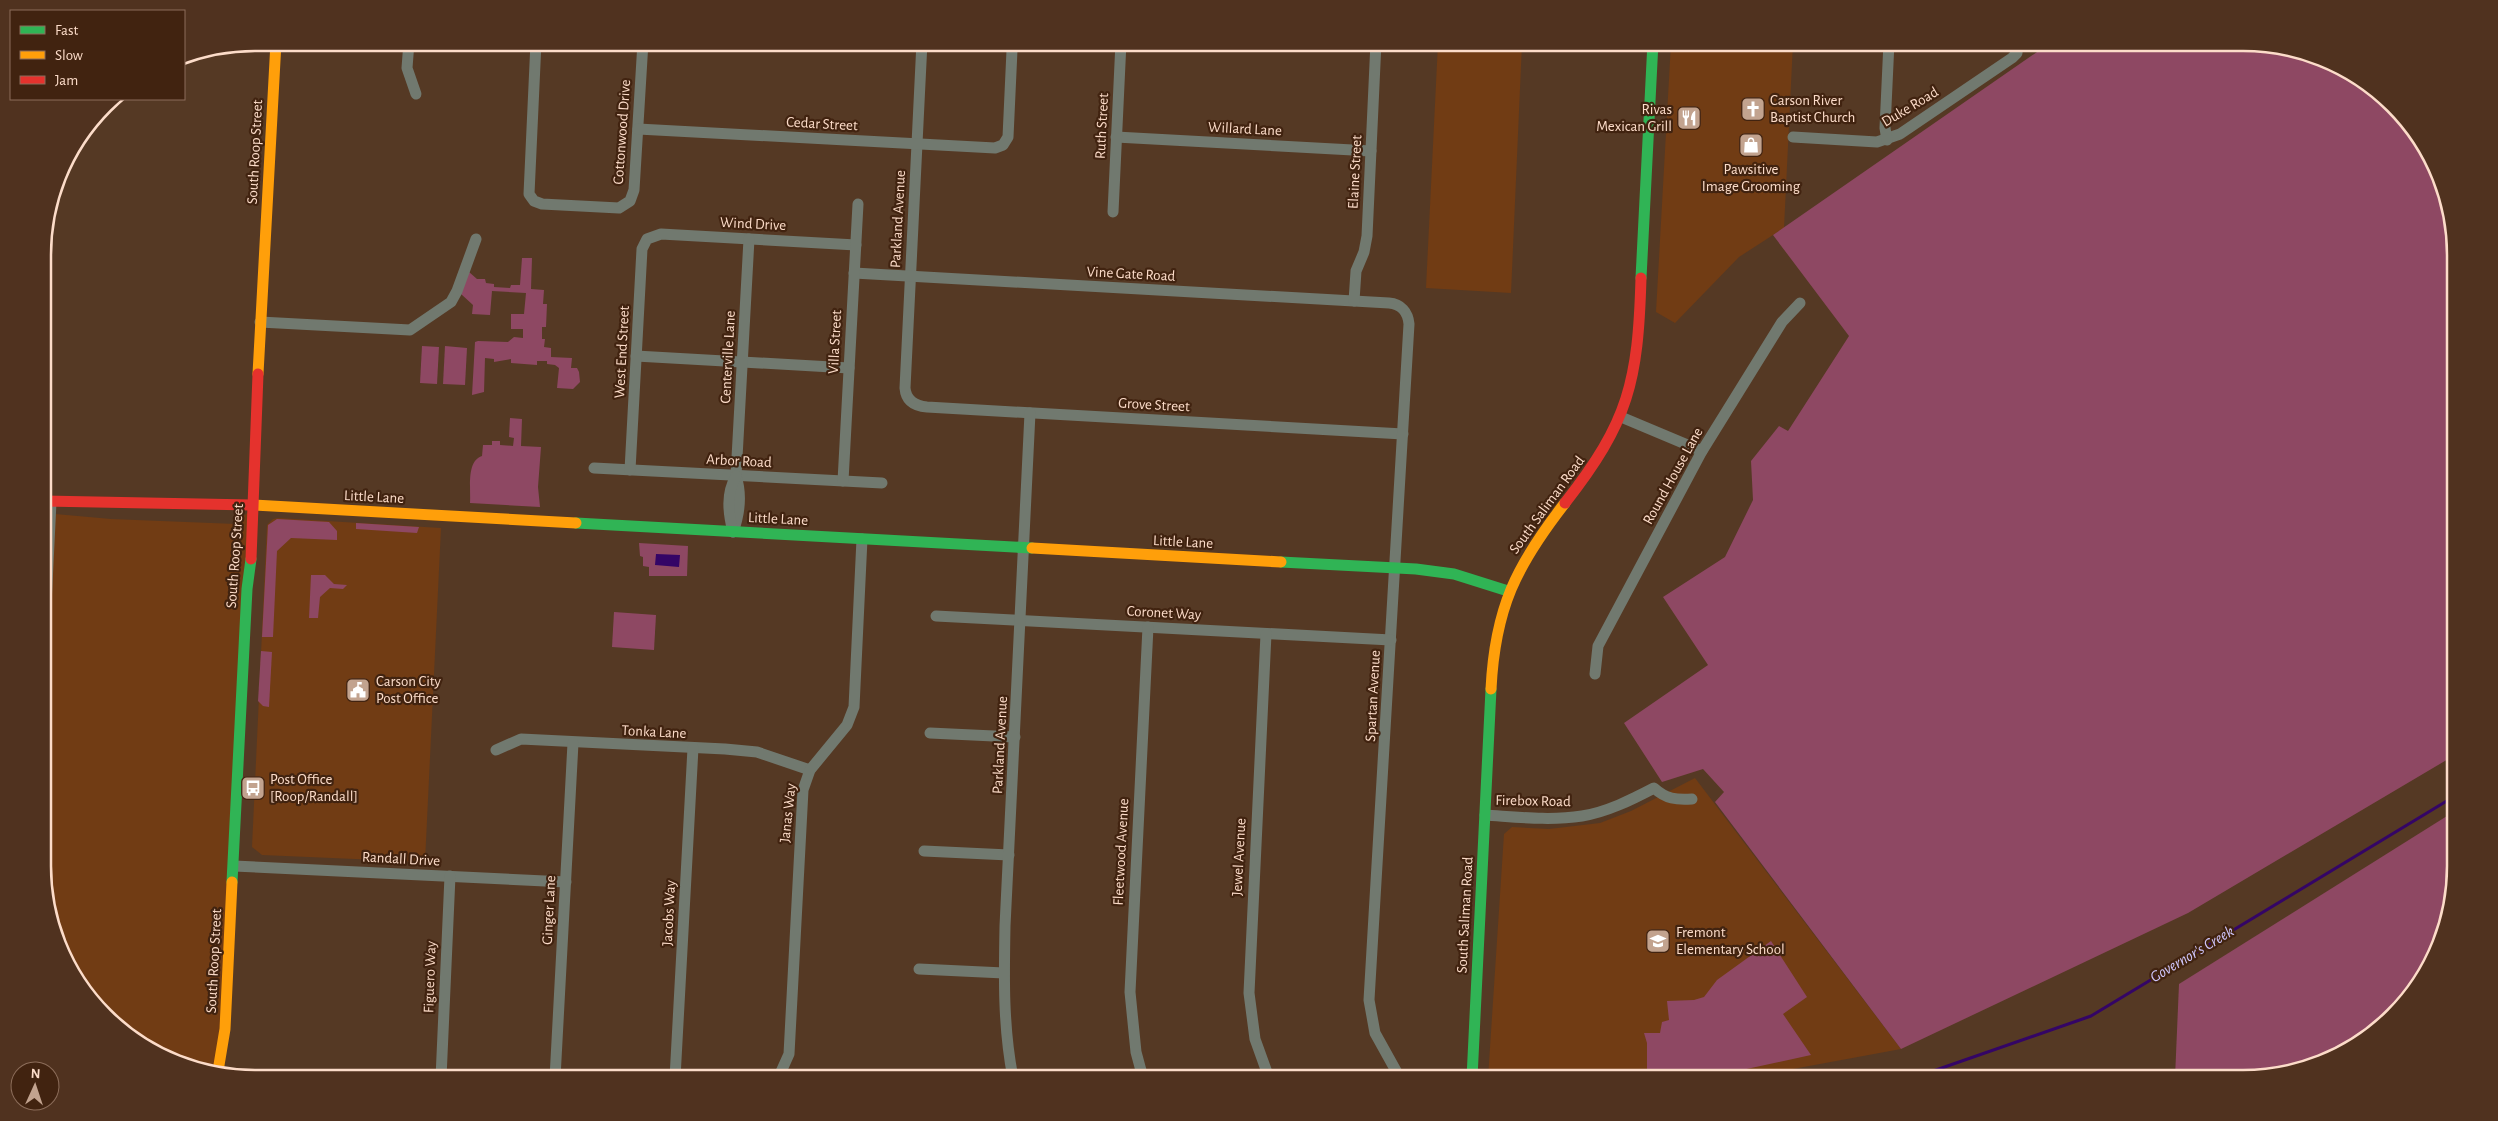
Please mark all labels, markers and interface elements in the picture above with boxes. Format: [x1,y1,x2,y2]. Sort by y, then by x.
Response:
legend [10,10,185,100]
text: Fast [55,23,79,38]
text: Slow [55,48,83,63]
text: Jam [55,73,78,88]
street label: Cottonwood Drive [611,79,633,185]
street label: Duke Road [1879,84,1941,130]
street label: Ruth Street [1093,92,1111,159]
place label: Carson River Baptist Church [1770,93,1855,125]
church icon: Carson River Baptist Church [1740,96,1766,122]
street label: South Roop Street [245,99,265,205]
place label: Rivas Mexican Grill [1596,102,1672,134]
restaurant icon: Rivas Mexican Grill [1676,105,1702,131]
street label: Cedar Street [786,115,858,133]
street label: Willard Lane [1208,120,1282,138]
shop icon: Pawsitive Image Grooming [1738,132,1764,158]
street label: Elaine Street [1346,134,1364,209]
place label: Pawsitive Image Grooming [1702,162,1801,194]
street label: Parkland Avenue [888,170,908,268]
street label: Wind Drive [720,215,787,233]
street label: Vine Gate Road [1086,264,1176,284]
street label: West End Street [612,305,632,399]
street label: Villa Street [826,309,844,374]
street label: Centerville Lane [718,310,738,404]
street label: Grove Street [1118,396,1190,414]
street label: Round House Lane [1640,425,1706,527]
street label: Arbor Road [706,452,772,470]
street label: South Saliman Road [1507,453,1588,557]
street label: Little Lane [344,488,405,506]
street label: South Roop Street [224,503,246,609]
street label: Little Lane [748,510,809,528]
street label: Little Lane [1153,533,1214,551]
street label: Coronet Way [1126,604,1202,622]
street label: Spartan Avenue [1363,650,1383,742]
place label: Carson City Post Office [376,674,442,706]
public building icon: Carson City Post Office [345,677,371,703]
street label: Parkland Avenue [990,696,1010,794]
street label: Tonka Lane [621,723,687,741]
place label: Post Office [Roop/Randall] [270,772,358,804]
bus stop icon: Post Office [Roop/Randall] [240,775,266,801]
street label: Janas Way [777,782,799,843]
street label: Firebox Road [1495,793,1571,809]
street label: Fleetwood Avenue [1111,798,1131,906]
street label: Jewel Avenue [1229,818,1249,896]
street label: Randall Drive [361,849,441,869]
street label: South Saliman Road [1454,856,1476,974]
street label: Ginger Lane [540,875,558,945]
street label: Jacobs Way [660,879,678,946]
street label: South Roop Street [204,908,224,1014]
water label: Governor's Creek [2147,923,2237,985]
place label: Fremont Elementary School [1676,925,1785,957]
school or university icon: Fremont Elementary School [1645,928,1671,954]
street label: Figuero Way [421,940,439,1013]
north arrow [10,1061,60,1111]
text: N [30,1067,41,1081]

